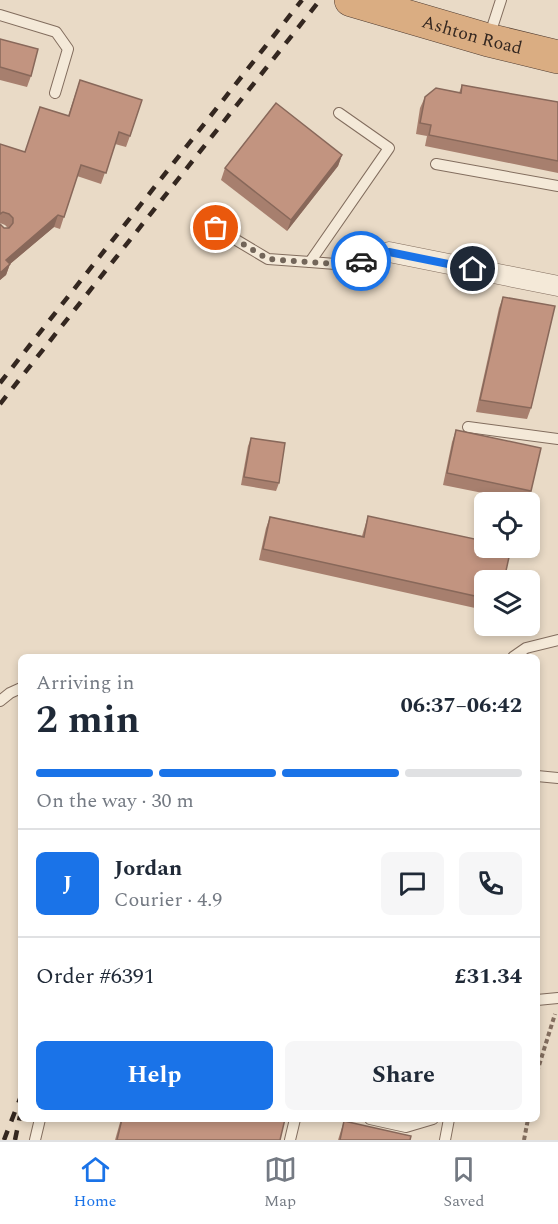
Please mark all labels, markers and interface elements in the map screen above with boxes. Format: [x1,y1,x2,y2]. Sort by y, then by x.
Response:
street label: Ashton Road [418,8,525,62]
pin [190,202,241,253]
icon: bag [199,211,232,244]
courier [331,231,391,291]
pin [447,243,498,294]
icon: car [345,245,378,278]
icon: home [456,252,489,285]
map controls [474,492,540,636]
button: locate [474,492,540,558]
button: layers [474,570,540,636]
text: Arriving in [36,668,134,698]
text: 06:37–06:42 [400,689,522,722]
text: 2 min [36,691,140,750]
text: On the way · 30 m [36,786,194,816]
text: Jordan [114,852,182,885]
button: chat [381,852,444,915]
button: phone [459,852,522,915]
text: J [63,867,72,900]
text: Courier · 4.9 [114,885,222,915]
text: Order #6391 [36,960,155,993]
text: £31.34 [454,960,522,993]
button: Help [36,1041,273,1110]
button: Share [285,1041,522,1110]
tab: Home [73,1153,117,1213]
tab: Map [264,1153,297,1213]
tab: Saved [443,1153,485,1213]

